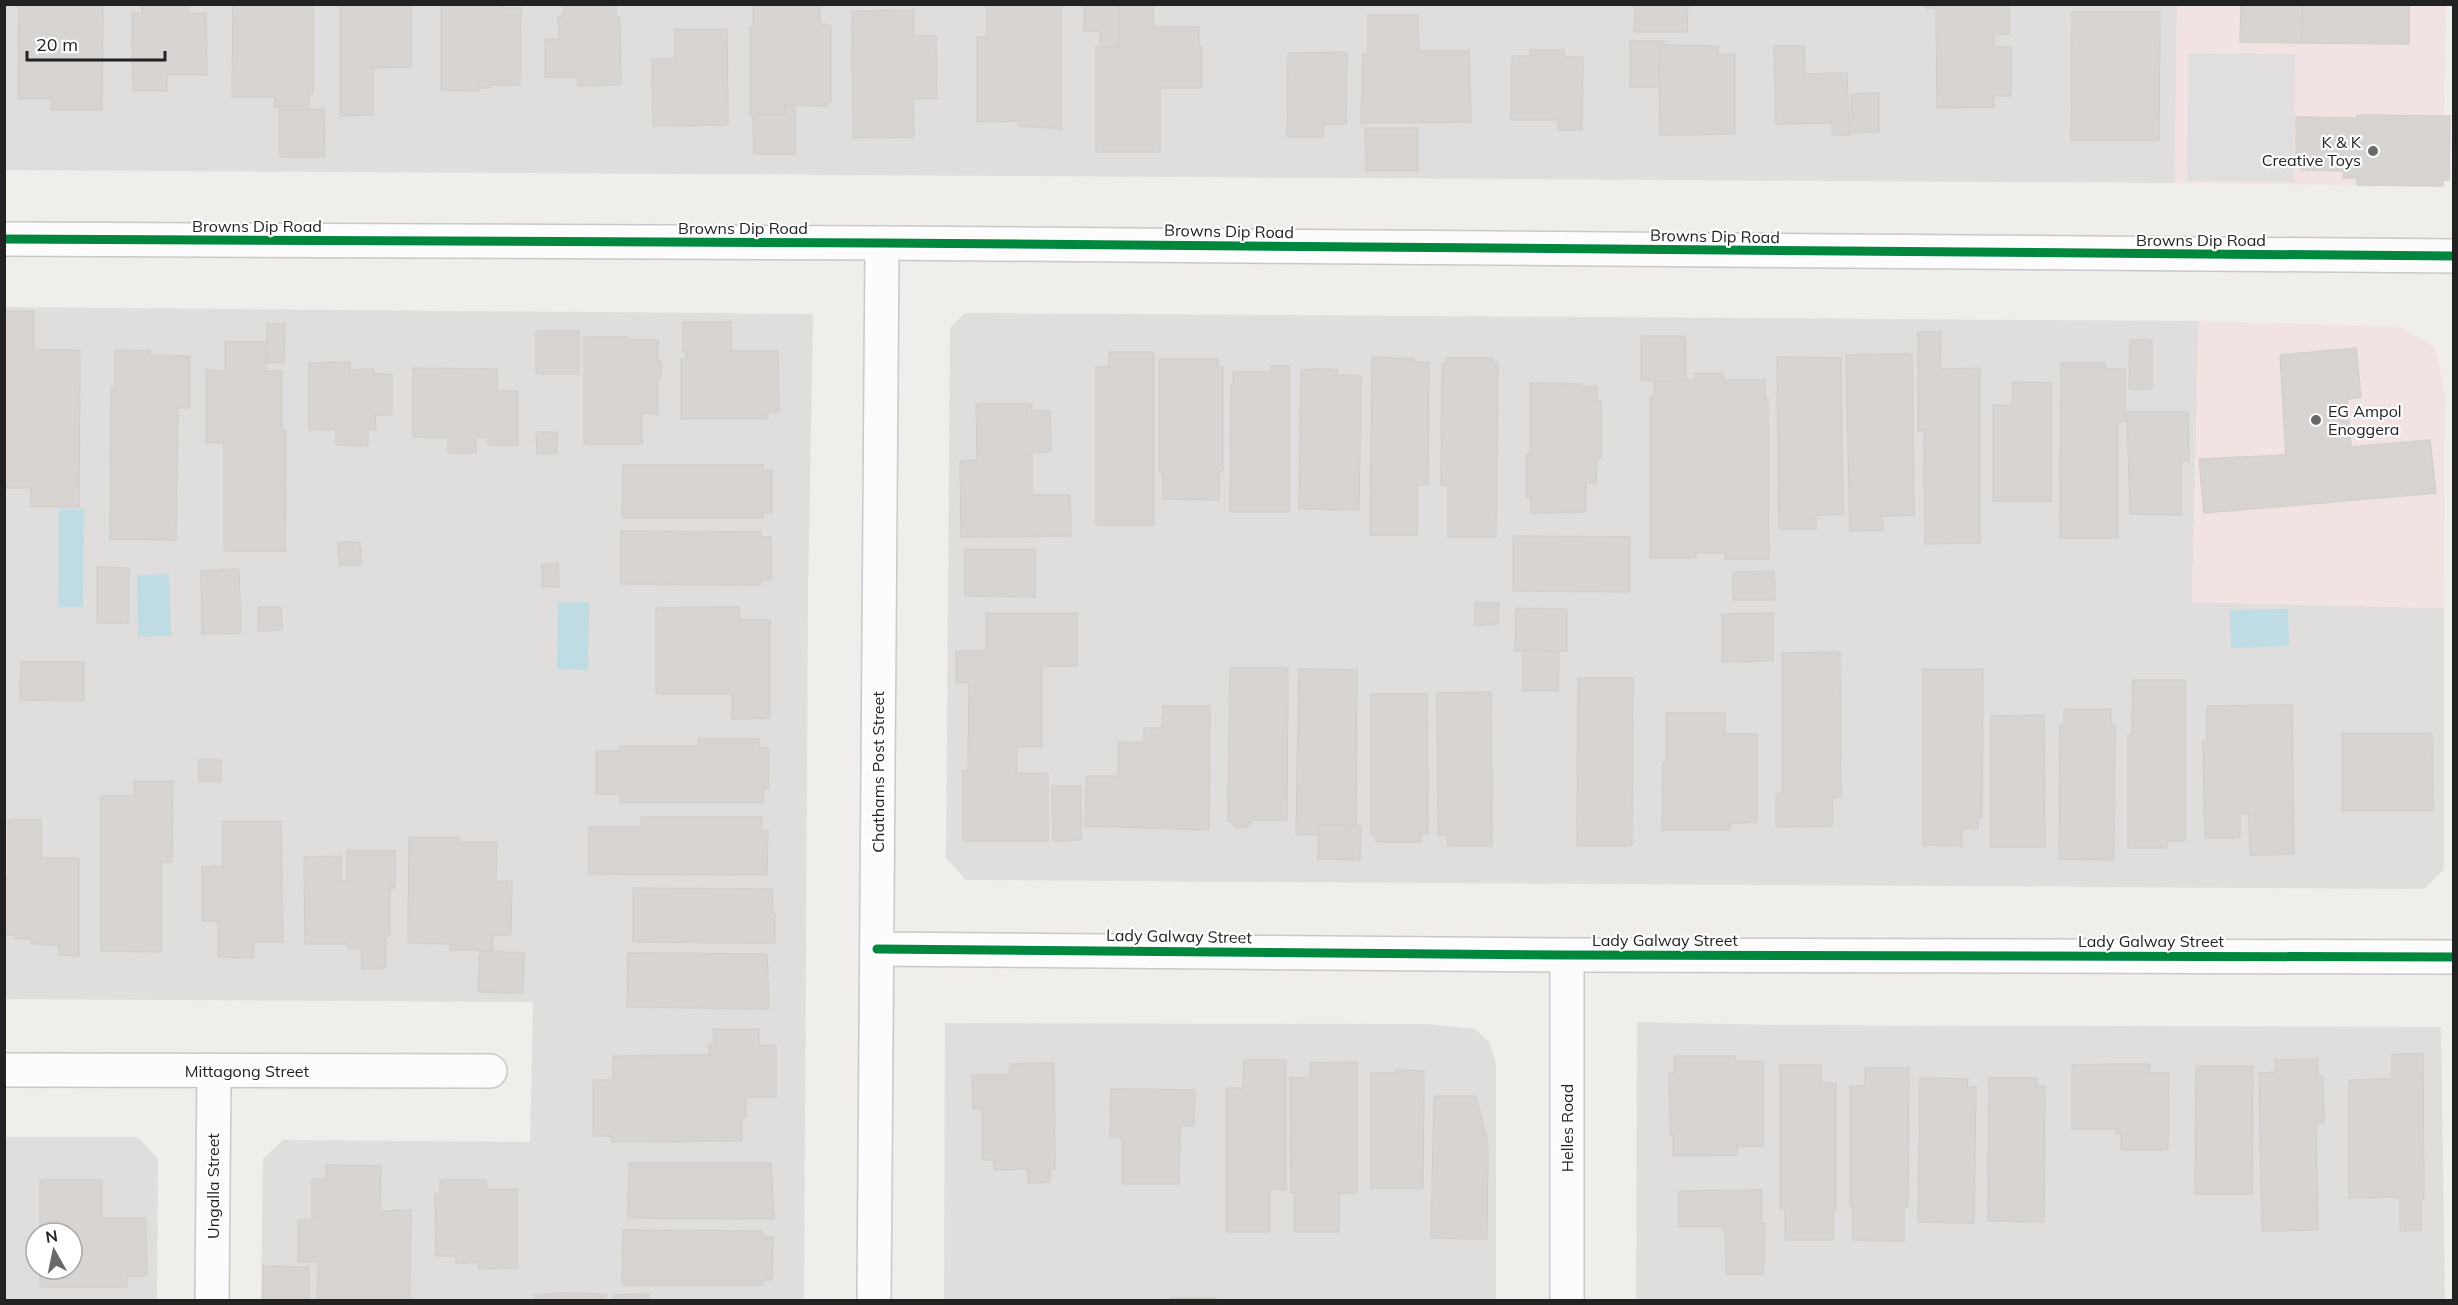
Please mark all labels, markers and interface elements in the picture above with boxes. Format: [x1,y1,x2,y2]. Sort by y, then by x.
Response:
scale bar [27,24,165,62]
text: 20 m [36,33,78,56]
place label: K & K Creative Toys [2262,132,2362,170]
marker: K & K Creative Toys [2366,144,2380,158]
street label: Browns Dip Road [192,216,322,236]
street label: Browns Dip Road [678,218,808,238]
street label: Browns Dip Road [1164,220,1294,242]
street label: Browns Dip Road [1650,225,1780,247]
street label: Browns Dip Road [2136,230,2266,250]
place label: EG Ampol Enoggera [2328,401,2402,439]
marker: EG Ampol Enoggera [2309,413,2323,427]
street label: Chathams Post Street [868,691,888,853]
street label: Lady Galway Street [1106,925,1252,947]
street label: Lady Galway Street [1592,930,1738,950]
street label: Lady Galway Street [2078,931,2224,951]
street label: Mittagong Street [185,1061,310,1081]
street label: Helles Road [1557,1084,1577,1172]
street label: Ungalla Street [203,1133,223,1239]
north arrow [24,1221,84,1281]
text: N [44,1225,59,1247]

